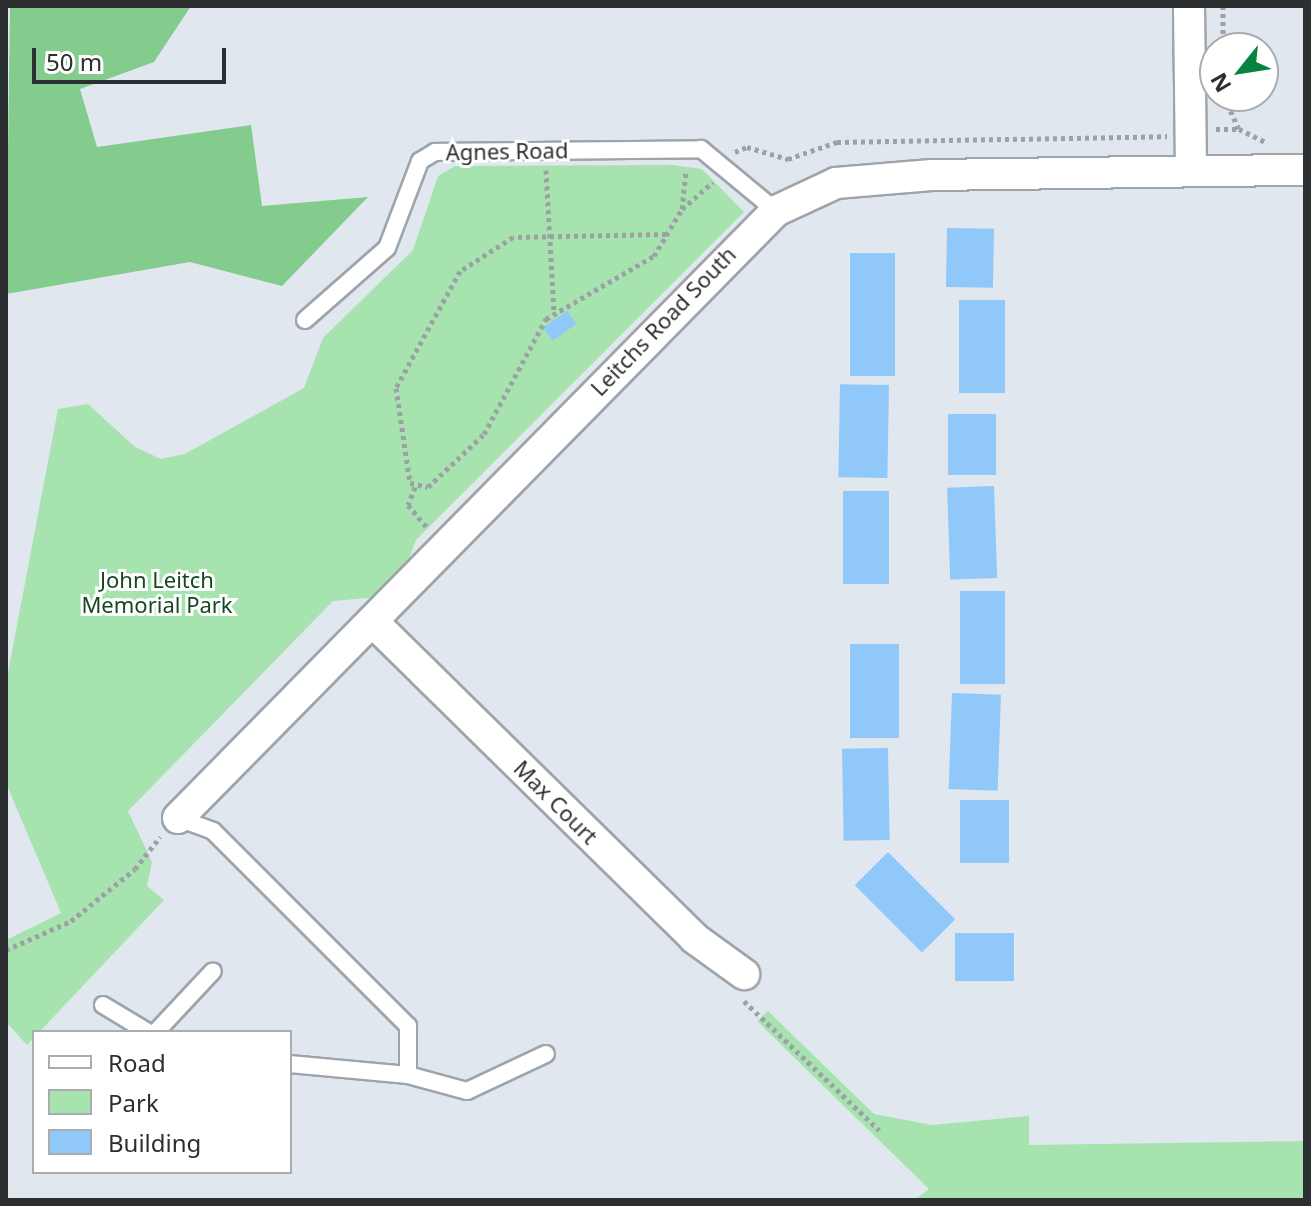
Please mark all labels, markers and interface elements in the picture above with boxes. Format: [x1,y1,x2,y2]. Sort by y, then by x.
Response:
scale bar [36,32,230,82]
north arrow [1199,32,1279,112]
text: 50 m [46,45,102,78]
text: N [1202,68,1237,98]
street label: Agnes Road [445,137,569,165]
street label: Leitchs Road South [585,241,741,401]
park label: John Leitch Memorial Park [81,566,233,618]
street label: Max Court [509,755,603,849]
legend [32,1030,292,1174]
text: Road [108,1046,166,1079]
text: Park [108,1086,159,1119]
text: Building [108,1126,201,1159]

